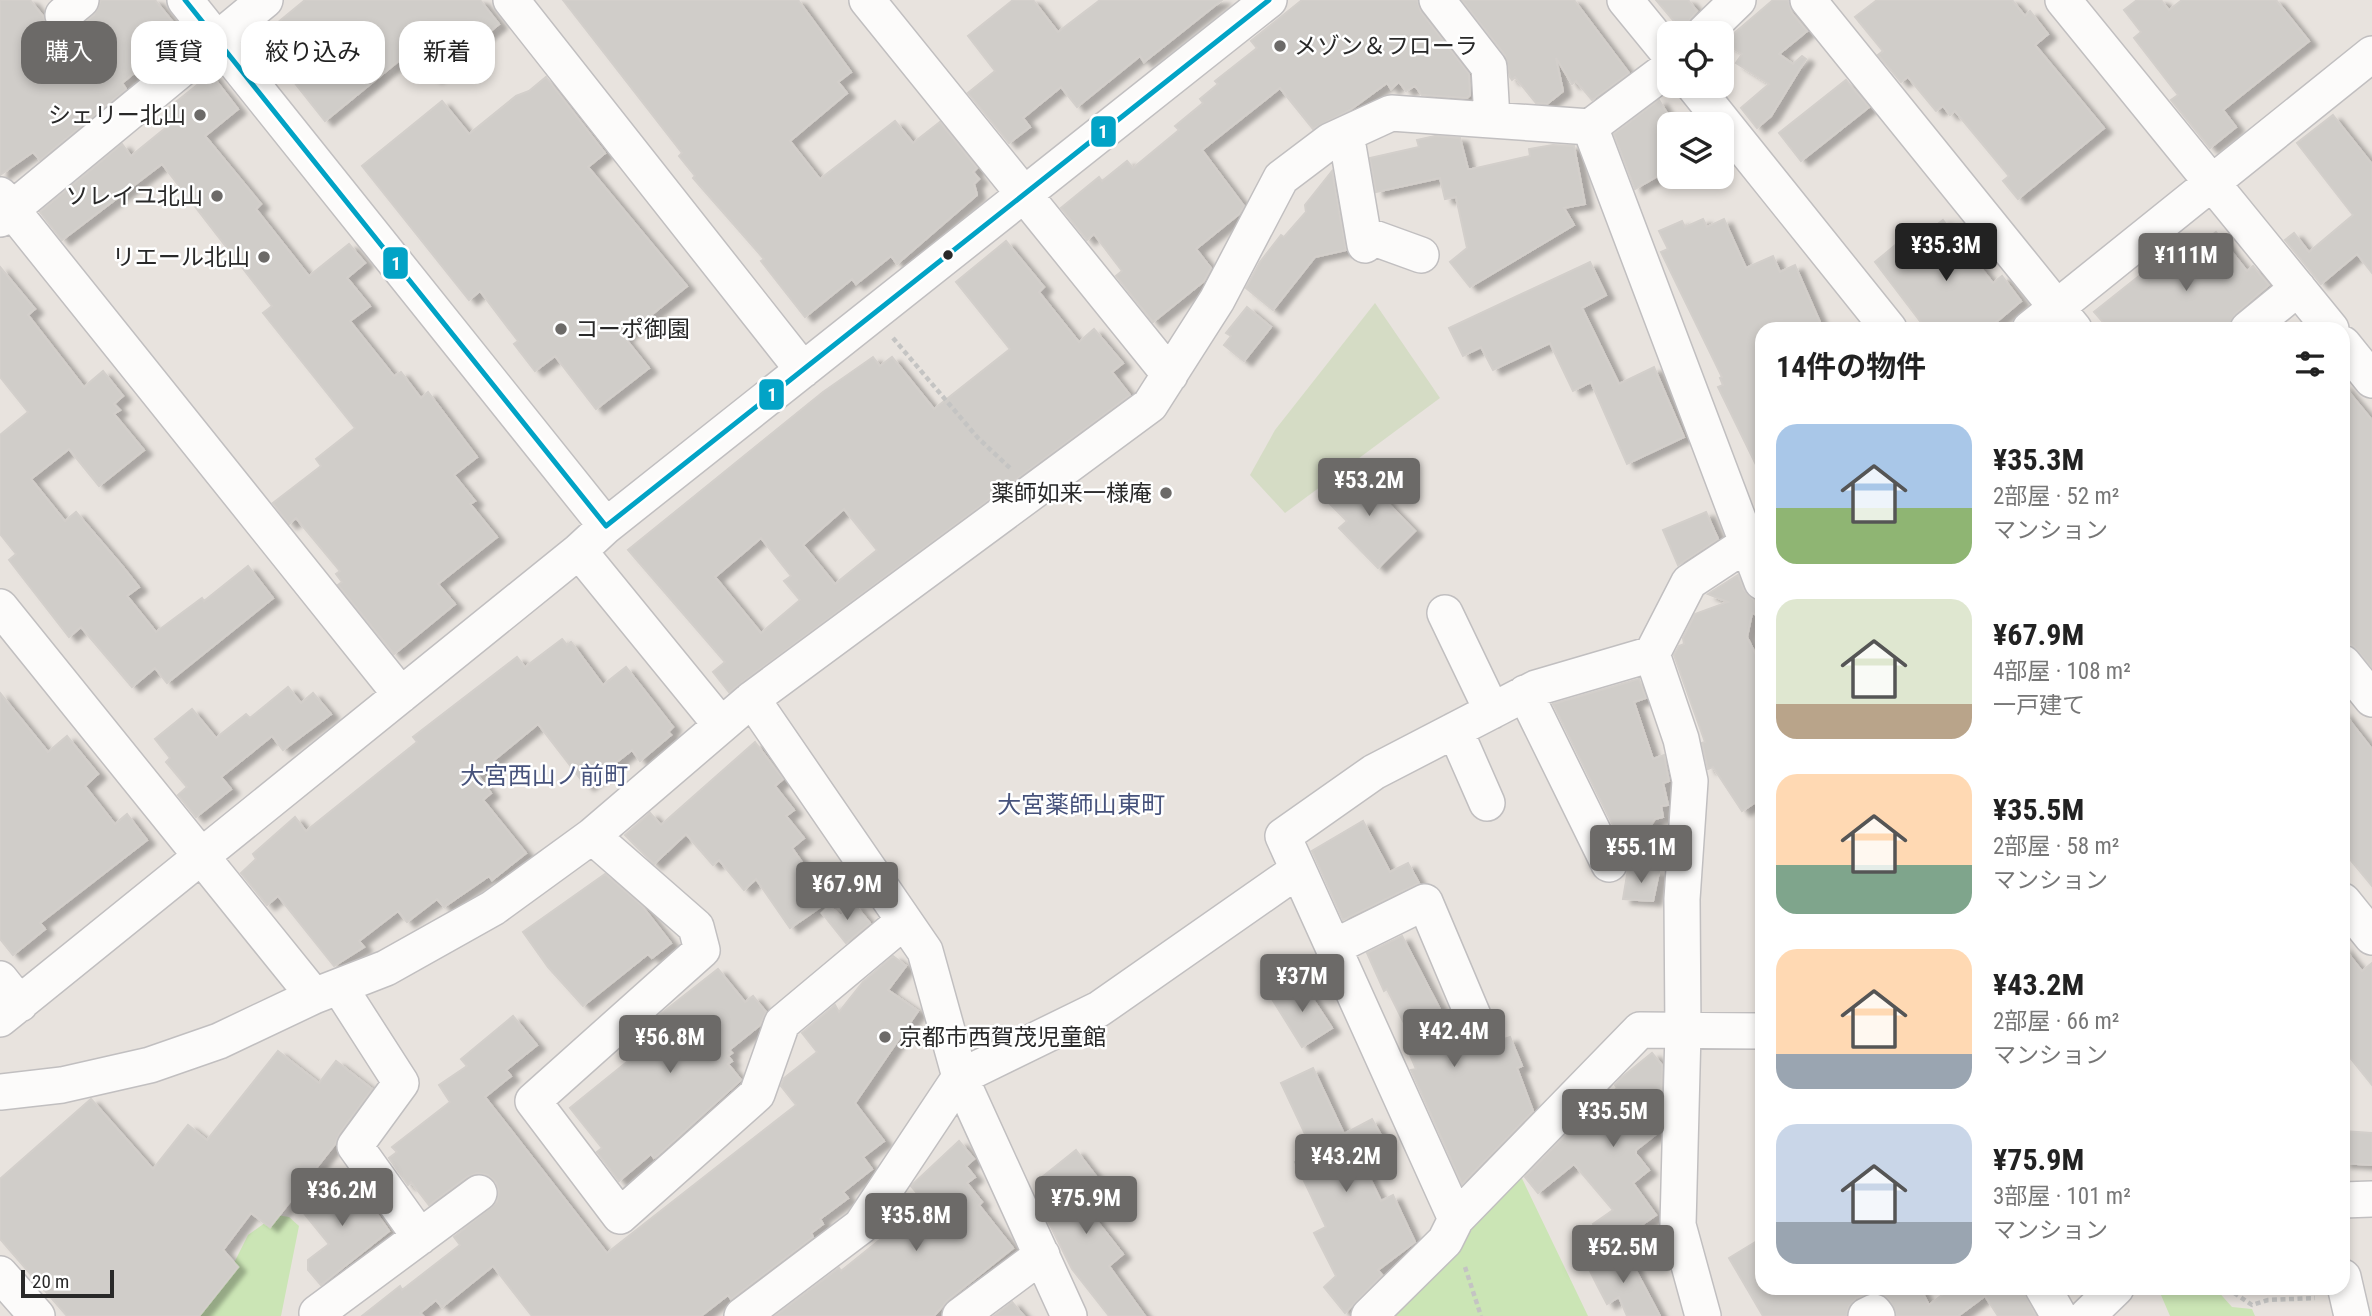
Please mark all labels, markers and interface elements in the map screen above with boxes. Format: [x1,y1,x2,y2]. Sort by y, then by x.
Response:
chip: 購入 [21,21,117,84]
chip: 賃貸 [131,21,227,84]
chip: 絞り込み [241,21,385,84]
chip: 新着 [399,21,495,84]
map controls [1657,21,1734,189]
button: locate [1657,21,1734,98]
place label: メゾン＆フローラ [1294,33,1478,60]
marker: メゾン＆フローラ [1272,38,1288,54]
place label: シェリー北山 [48,102,186,129]
marker: シェリー北山 [192,107,208,123]
button: layers [1657,112,1734,189]
line badge: 1 [1090,115,1117,148]
text: 1 [1098,120,1108,143]
place label: ソレイユ北山 [65,183,203,210]
marker: ソレイユ北山 [209,188,225,204]
pin: ¥35.3M [1889,224,2003,283]
text: ¥35.3M [1911,232,1981,259]
pin: ¥111M [2137,233,2235,293]
text: ¥111M [2154,242,2218,269]
place label: リエール北山 [112,244,250,271]
line badge: 1 [382,246,409,280]
unlabelled marker [941,248,955,262]
marker: リエール北山 [256,249,272,265]
text: 1 [391,252,401,275]
place label: コーポ御園 [575,316,690,343]
marker: コーポ御園 [553,321,569,337]
icon: filters [2291,345,2329,383]
text: 14件の物件 [1776,349,1926,384]
line badge: 1 [758,378,785,411]
text: 1 [767,383,777,406]
text: ¥35.3M [1993,442,2084,477]
icon: home [1832,452,1916,536]
pin: ¥53.2M [1312,458,1426,518]
text: ¥53.2M [1334,467,1404,494]
place label: 薬師如来一様庵 [991,480,1152,507]
text: 2部屋 · 52 m² [1993,483,2119,510]
marker: 薬師如来一様庵 [1158,485,1174,501]
text: マンション [1993,517,2108,544]
text: ¥67.9M [1993,617,2084,652]
icon: home [1832,627,1916,711]
text: 4部屋 · 108 m² [1993,658,2131,685]
text: 一戸建て [1993,692,2085,719]
district label: 大宮西山ノ前町 [460,762,628,790]
district label: 大宮薬師山東町 [997,791,1165,819]
text: ¥35.5M [1993,792,2084,827]
icon: home [1832,802,1916,886]
pin: ¥55.1M [1584,826,1698,885]
text: 2部屋 · 58 m² [1993,833,2119,860]
text: ¥55.1M [1606,834,1676,861]
pin: ¥67.9M [790,862,904,922]
text: マンション [1993,867,2108,894]
text: ¥67.9M [812,871,882,898]
pin: ¥37M [1261,954,1343,1014]
text: ¥37M [1276,963,1328,990]
text: ¥43.2M [1993,967,2084,1002]
icon: home [1832,977,1916,1061]
text: 2部屋 · 66 m² [1993,1008,2119,1035]
pin: ¥42.4M [1397,1010,1511,1069]
pin: ¥56.8M [613,1016,727,1075]
text: ¥42.4M [1419,1018,1489,1045]
text: ¥56.8M [635,1024,705,1051]
place label: 京都市西賀茂児童館 [899,1024,1106,1051]
marker: 京都市西賀茂児童館 [877,1029,893,1045]
text: マンション [1993,1042,2108,1069]
pin: ¥35.5M [1556,1090,1670,1149]
text: ¥35.5M [1578,1098,1648,1125]
pin: ¥43.2M [1289,1134,1403,1194]
text: ¥75.9M [1993,1142,2084,1177]
text: ¥43.2M [1311,1143,1381,1170]
icon: home [1832,1152,1916,1236]
pin: ¥36.2M [285,1168,399,1228]
pin: ¥75.9M [1029,1176,1143,1236]
text: ¥36.2M [307,1177,377,1204]
text: 3部屋 · 101 m² [1993,1183,2131,1210]
text: ¥75.9M [1051,1185,1121,1212]
pin: ¥35.8M [859,1194,973,1253]
text: ¥35.8M [881,1202,951,1229]
text: マンション [1993,1217,2108,1244]
pin: ¥52.5M [1566,1226,1680,1285]
text: ¥52.5M [1588,1234,1658,1261]
scale bar [21,1267,114,1299]
text: 20 m [32,1270,69,1293]

